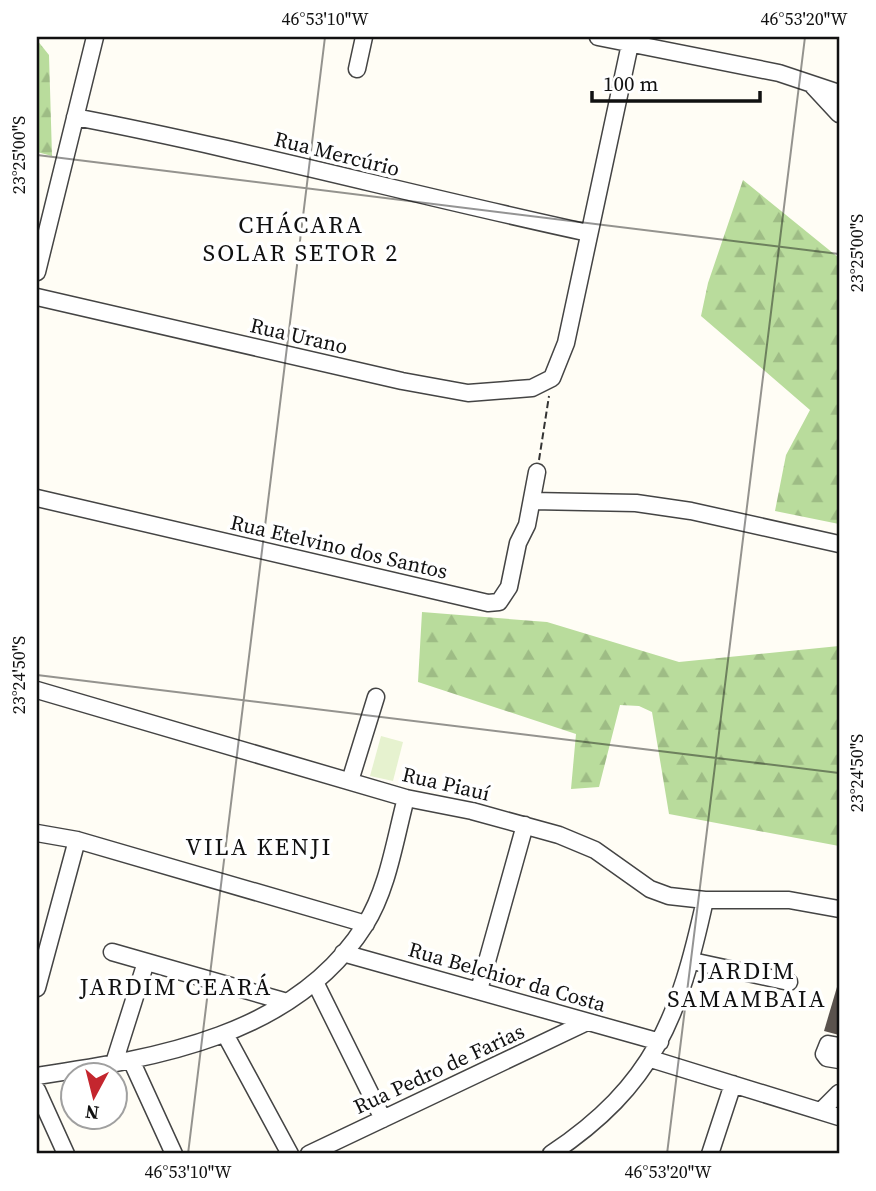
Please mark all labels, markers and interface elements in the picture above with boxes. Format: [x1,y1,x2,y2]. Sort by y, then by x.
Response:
text: 46°53'10"W [282,6,369,31]
text: 46°53'20"W [761,6,848,31]
scale bar [592,60,760,104]
text: 100 m [603,69,658,98]
text: 23°25'00"S [6,116,31,194]
street label: Rua Mercúrio [271,124,403,183]
district label: CHÁCARA SOLAR SETOR 2 [203,208,399,269]
text: 23°25'00"S [844,214,869,292]
street label: Rua Urano [247,310,351,361]
street label: Rua Etelvino dos Santos [228,507,451,586]
text: 23°24'50"S [6,636,31,714]
text: 23°24'50"S [844,734,869,812]
street label: Rua Piauí [399,759,493,808]
district label: VILA KENJI [186,830,332,863]
street label: Rua Belchior da Costa [405,934,610,1019]
district label: JARDIM SAMAMBAIA [667,954,827,1015]
district label: JARDIM CEARÁ [79,970,272,1003]
street label: Rua Pedro de Farias [349,1016,529,1121]
north arrow [60,1062,130,1132]
text: N [83,1099,100,1127]
text: 46°53'10"W [145,1159,232,1184]
text: 46°53'20"W [625,1159,712,1184]

